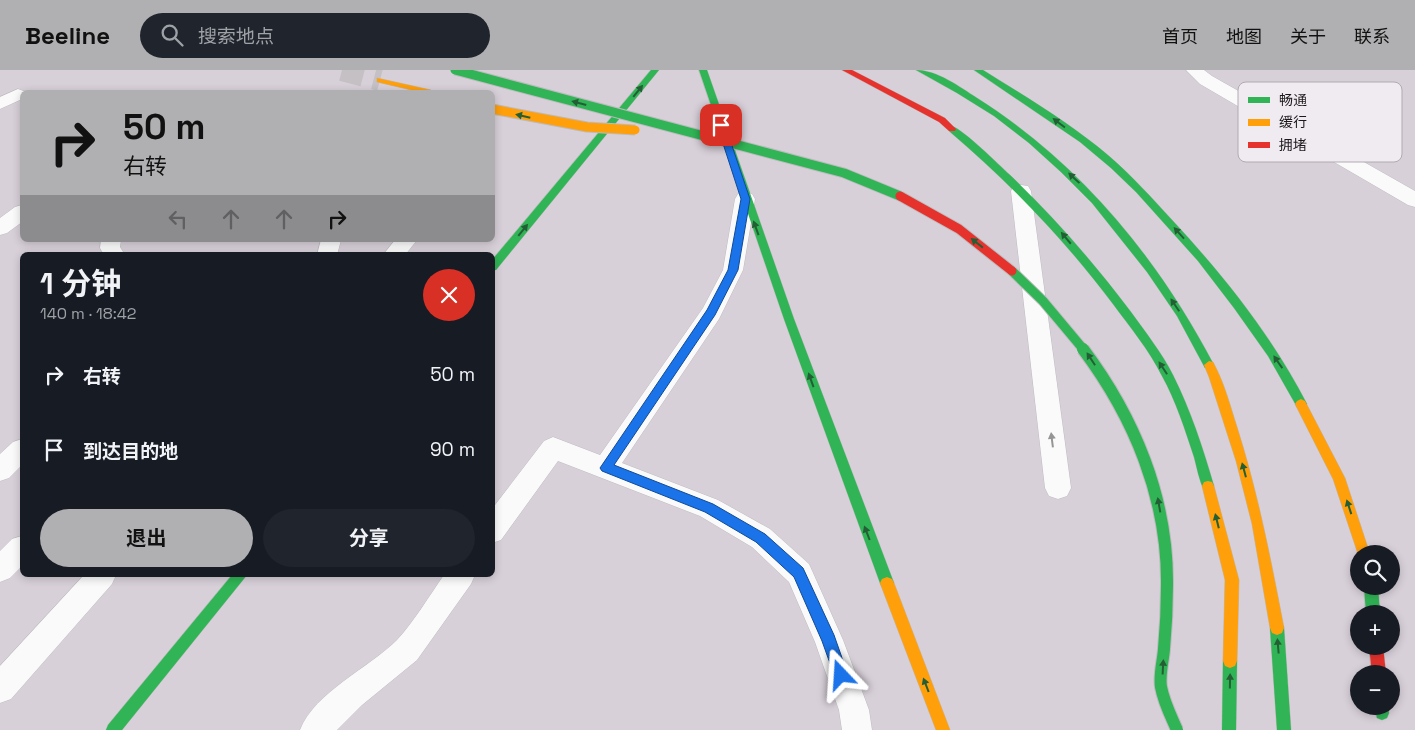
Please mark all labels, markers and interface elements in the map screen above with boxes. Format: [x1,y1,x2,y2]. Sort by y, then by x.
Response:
search box [140,13,490,58]
text: Beeline [25,20,110,51]
icon: search [158,21,186,49]
text: 搜索地点 [198,24,274,49]
text: 首页 [1162,25,1198,48]
text: 地图 [1226,25,1262,48]
text: 关于 [1290,25,1326,48]
text: 联系 [1354,25,1390,48]
legend [1238,82,1402,162]
one-way arrow [632,84,643,97]
text: 畅通 [1279,91,1307,109]
one-way arrow [571,99,586,107]
pin [700,104,742,146]
text: 50 m [123,105,205,149]
icon: right [40,110,105,175]
icon: arrive [707,111,735,139]
one-way arrow [516,112,531,120]
text: 缓行 [1279,113,1307,131]
one-way arrow [1053,118,1066,129]
text: 拥堵 [1279,136,1307,154]
text: 右转 [123,152,167,180]
one-way arrow [1068,172,1080,184]
icon: left [164,205,192,233]
icon: ahead [217,205,245,233]
icon: ahead [270,205,298,233]
icon: right [323,205,351,233]
one-way arrow [752,220,759,235]
one-way arrow [518,223,529,236]
one-way arrow [1173,227,1185,239]
one-way arrow [1060,232,1072,244]
one-way arrow [970,238,984,248]
text: 1 分钟 [40,264,121,303]
button: close [423,269,475,321]
one-way arrow [1170,298,1180,312]
text: 140 m · 18:42 [40,303,136,324]
one-way arrow [1086,352,1095,365]
one-way arrow [1273,355,1283,368]
icon: right [40,361,68,389]
text: 50 m [430,362,475,387]
one-way arrow [1158,362,1167,375]
text: 右转 [83,364,121,389]
one-way arrow [807,373,814,388]
one-way arrow [1048,431,1056,447]
icon: arrive [40,436,68,464]
text: 90 m [430,437,475,462]
text: 到达目的地 [83,439,178,464]
one-way arrow [1240,462,1248,478]
one-way arrow [1154,497,1162,513]
one-way arrow [1344,500,1352,515]
button: 退出 [40,509,253,567]
button: 分享 [263,509,475,567]
one-way arrow [1213,513,1221,528]
one-way arrow [863,525,871,540]
map controls [1350,545,1400,715]
button: search [1350,545,1400,595]
button: + [1350,605,1400,655]
one-way arrow [1274,638,1282,654]
position arrow [814,648,866,700]
one-way arrow [1159,658,1167,674]
button: − [1350,665,1400,715]
one-way arrow [1226,673,1234,689]
one-way arrow [921,677,929,692]

